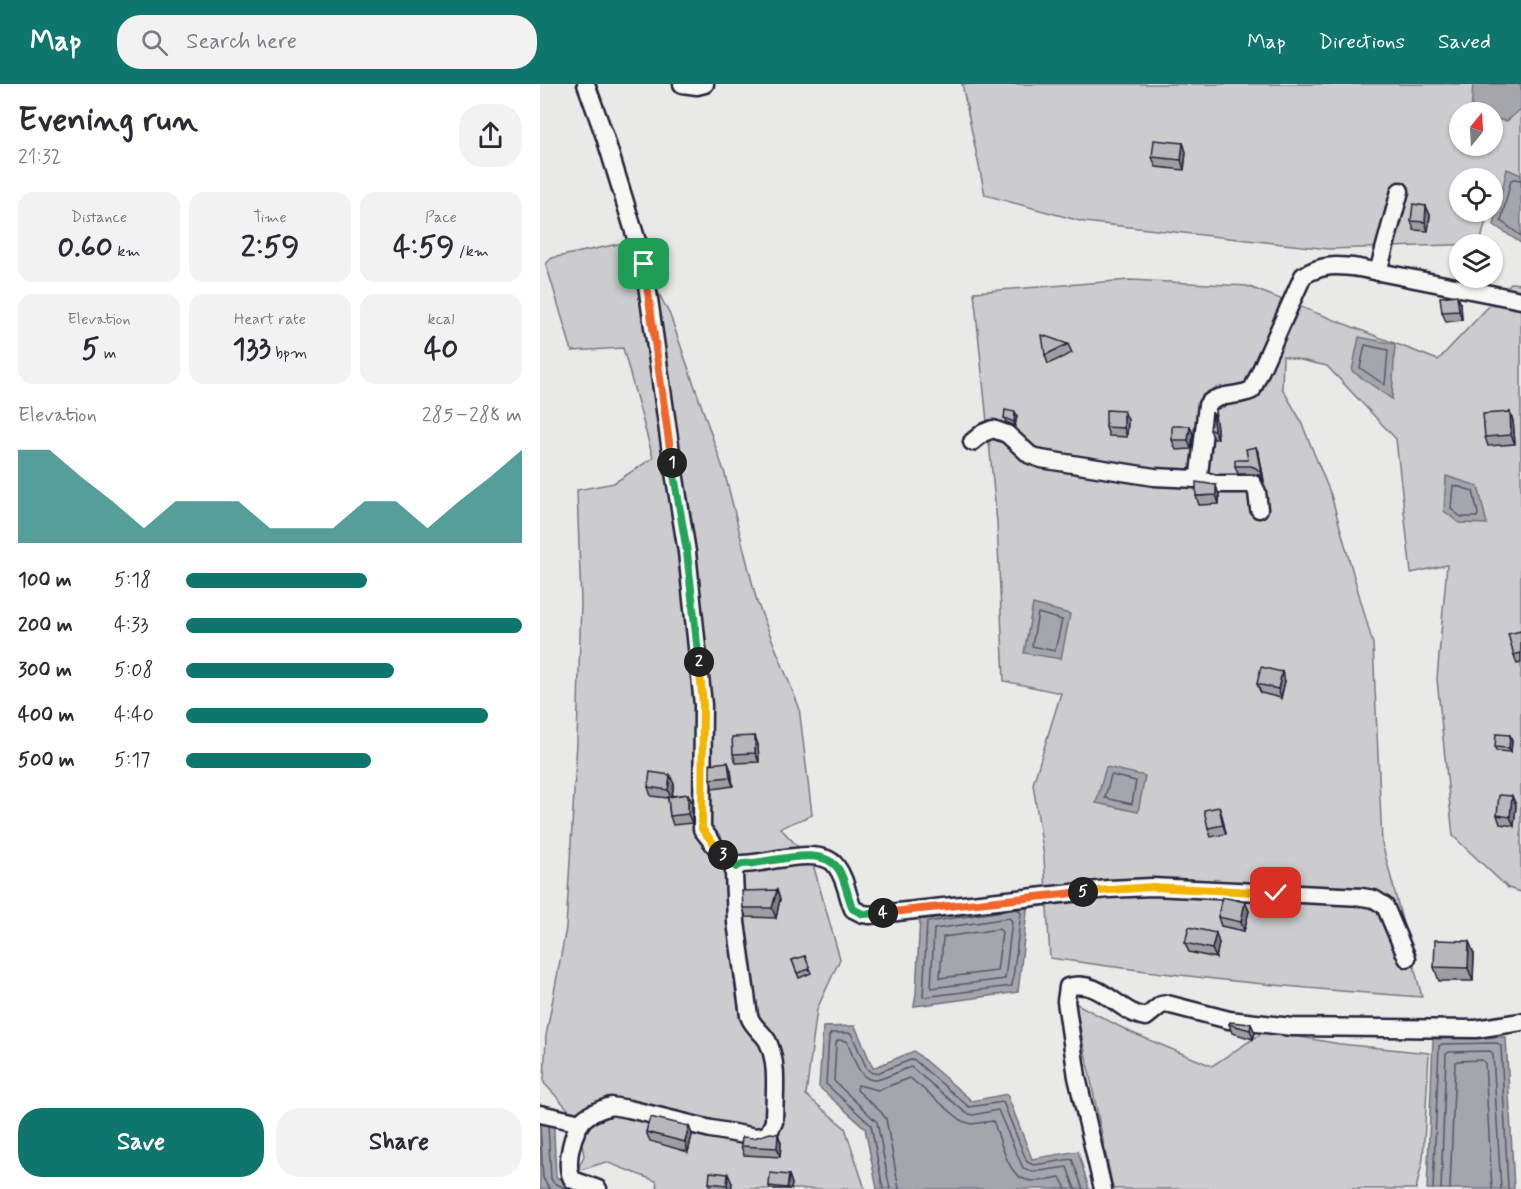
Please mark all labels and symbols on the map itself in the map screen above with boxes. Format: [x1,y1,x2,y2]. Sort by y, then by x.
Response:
north arrow [1449,102,1503,156]
pin [618,238,669,289]
pin: 1 [657,448,687,478]
pin: 2 [684,647,714,677]
pin: 3 [708,840,738,870]
pin [1250,867,1301,918]
pin: 5 [1068,877,1098,907]
pin: 4 [868,898,898,928]

